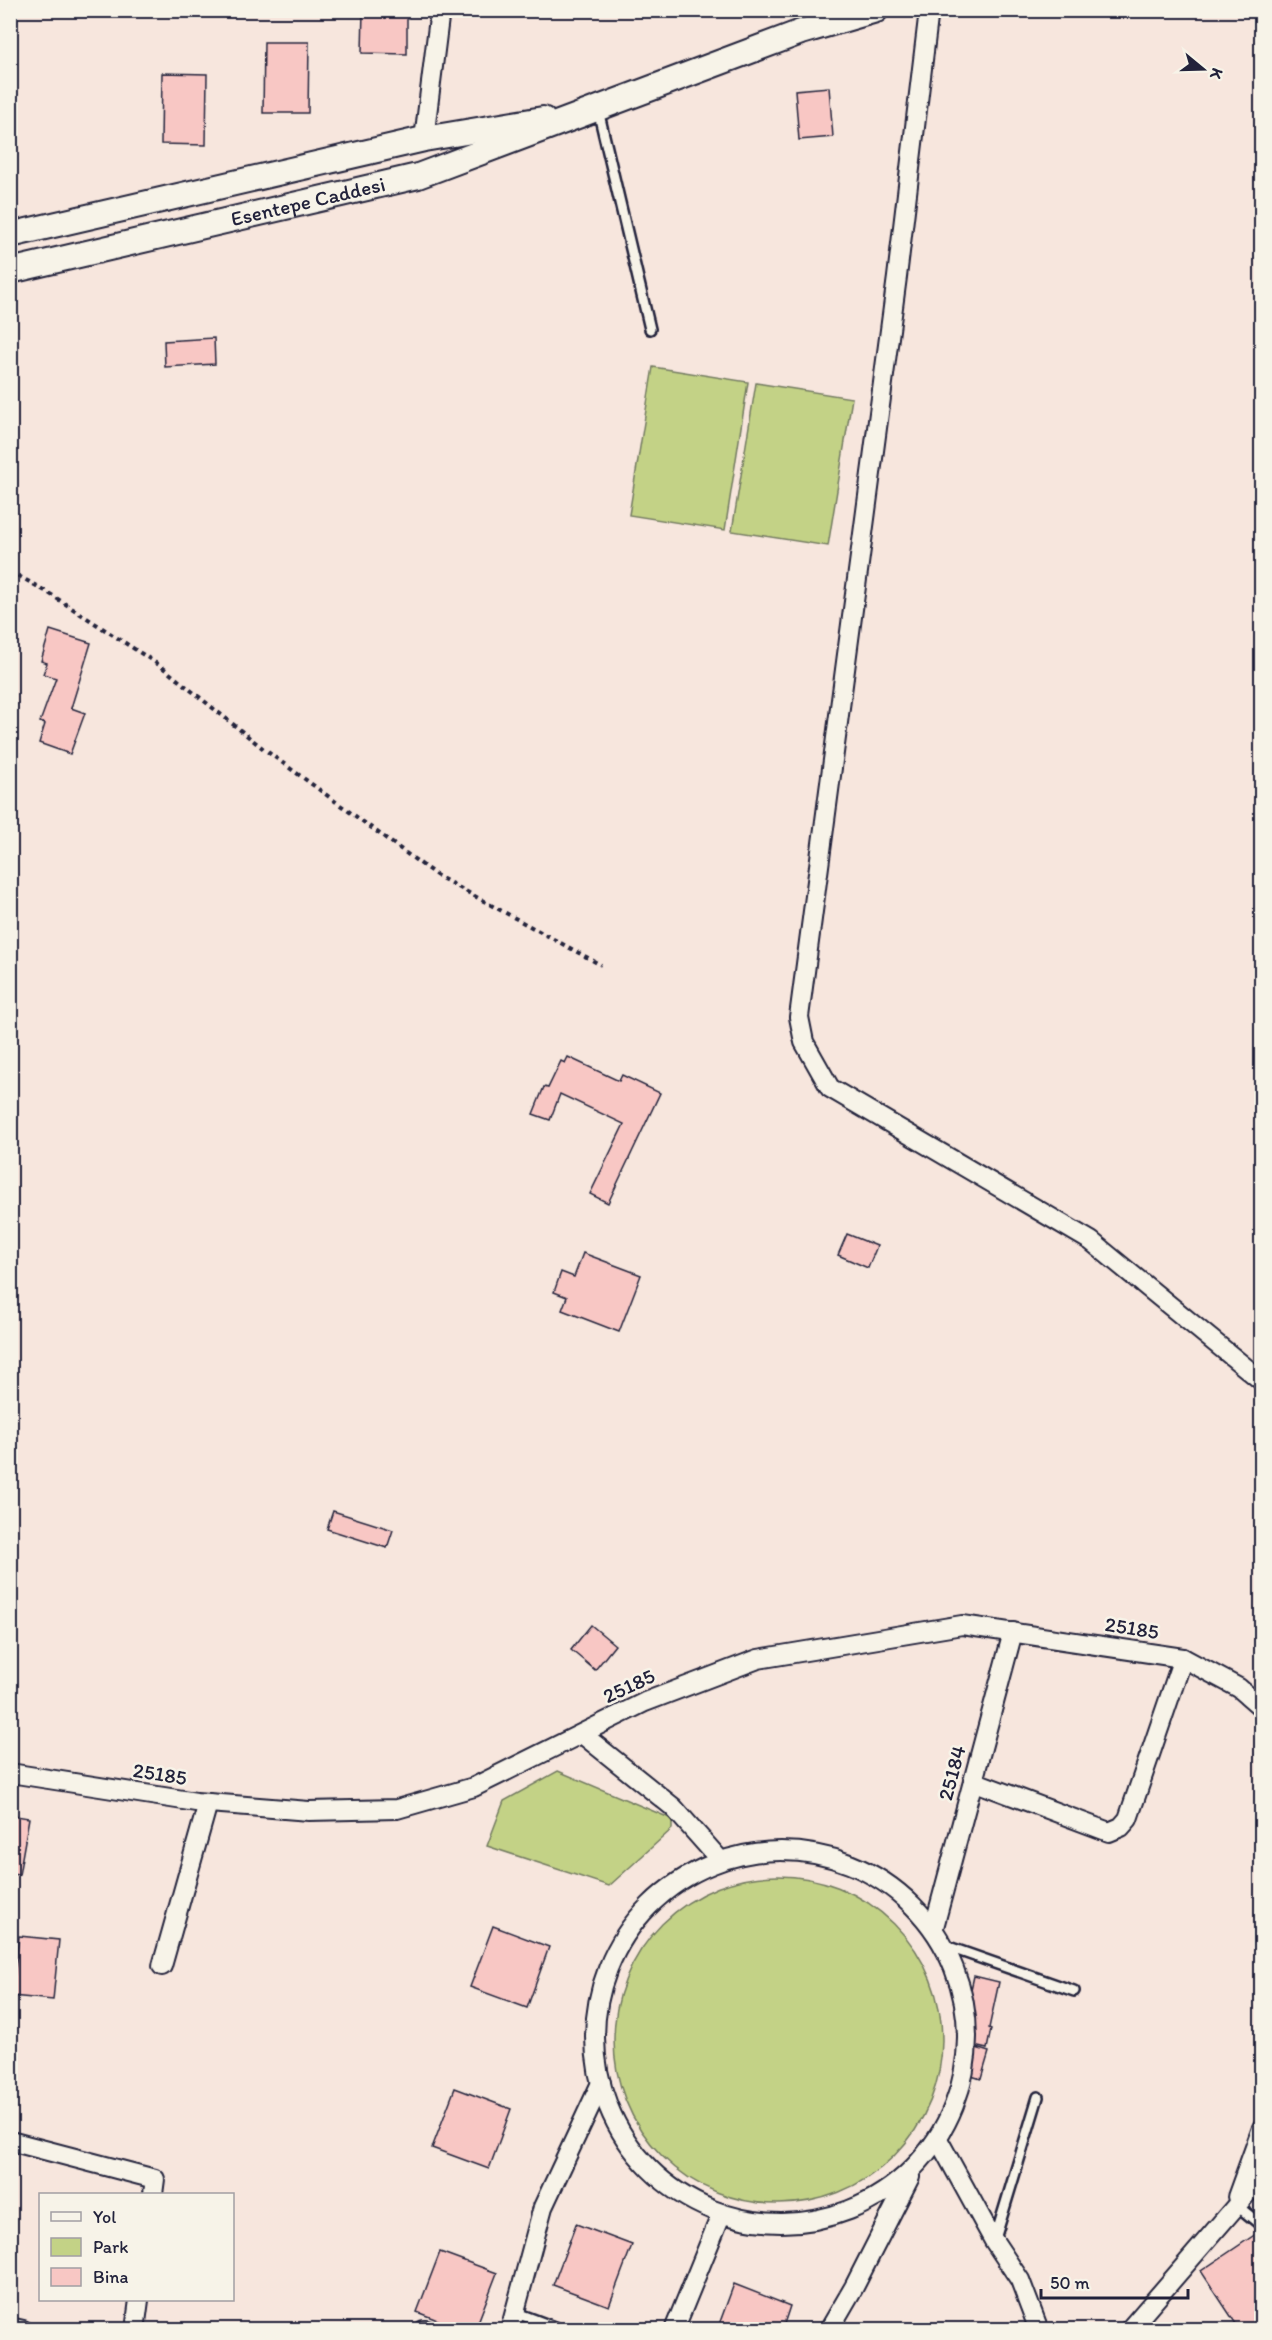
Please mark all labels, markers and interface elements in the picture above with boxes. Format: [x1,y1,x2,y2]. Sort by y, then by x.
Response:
north arrow [1173,39,1233,99]
text: K [1206,66,1227,82]
street label: Esentepe Caddesi [228,171,388,231]
street label: 25185 [1103,1611,1161,1644]
street label: 25185 [599,1663,659,1708]
street label: 25184 [932,1742,971,1803]
street label: 25185 [131,1757,189,1790]
legend [39,2193,234,2301]
text: Yol [93,2206,116,2228]
text: Park [93,2236,128,2258]
scale bar [1041,2262,1188,2300]
text: Bina [93,2266,128,2288]
text: 50 m [1050,2272,1090,2294]

